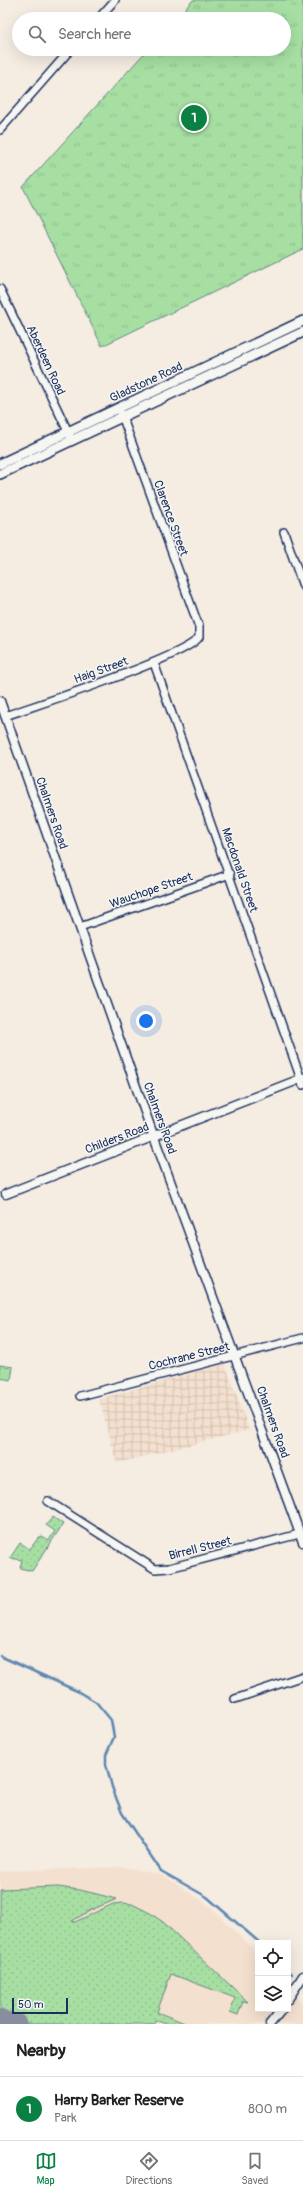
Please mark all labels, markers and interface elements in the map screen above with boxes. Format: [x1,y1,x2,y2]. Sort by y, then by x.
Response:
search box [12,12,291,56]
icon: search [26,23,48,45]
text: Search here [58,25,131,44]
pin: 1 [181,103,207,133]
street label: Aberdeen Road [23,323,68,398]
street label: Gladstone Road [107,359,185,406]
street label: Clarence Street [150,478,191,558]
street label: Haig Street [72,654,130,687]
street label: Chalmers Road [32,775,71,851]
street label: Macdonald Street [218,826,261,915]
street label: Wauchope Street [108,869,195,912]
your location [136,1011,156,1031]
street label: Chalmers Road [140,1080,179,1156]
street label: Childers Road [83,1119,151,1158]
street label: Cochrane Street [147,1339,231,1374]
street label: Chalmers Road [253,1384,292,1460]
street label: Birrell Street [167,1533,233,1564]
map controls [255,1940,291,2012]
button: locate [255,1940,291,1976]
button: layers [255,1976,291,2012]
scale bar [12,1996,68,2015]
text: 50 m [18,1998,44,2011]
text: Nearby [16,2040,65,2061]
text: Harry Barker Reserve [54,2091,184,2110]
text: 1 [26,2101,32,2117]
text: 800 m [248,2101,287,2117]
text: Park [54,2110,77,2126]
tab: Map [35,2150,57,2187]
tab: Directions [126,2150,172,2187]
tab: Saved [241,2150,268,2187]

